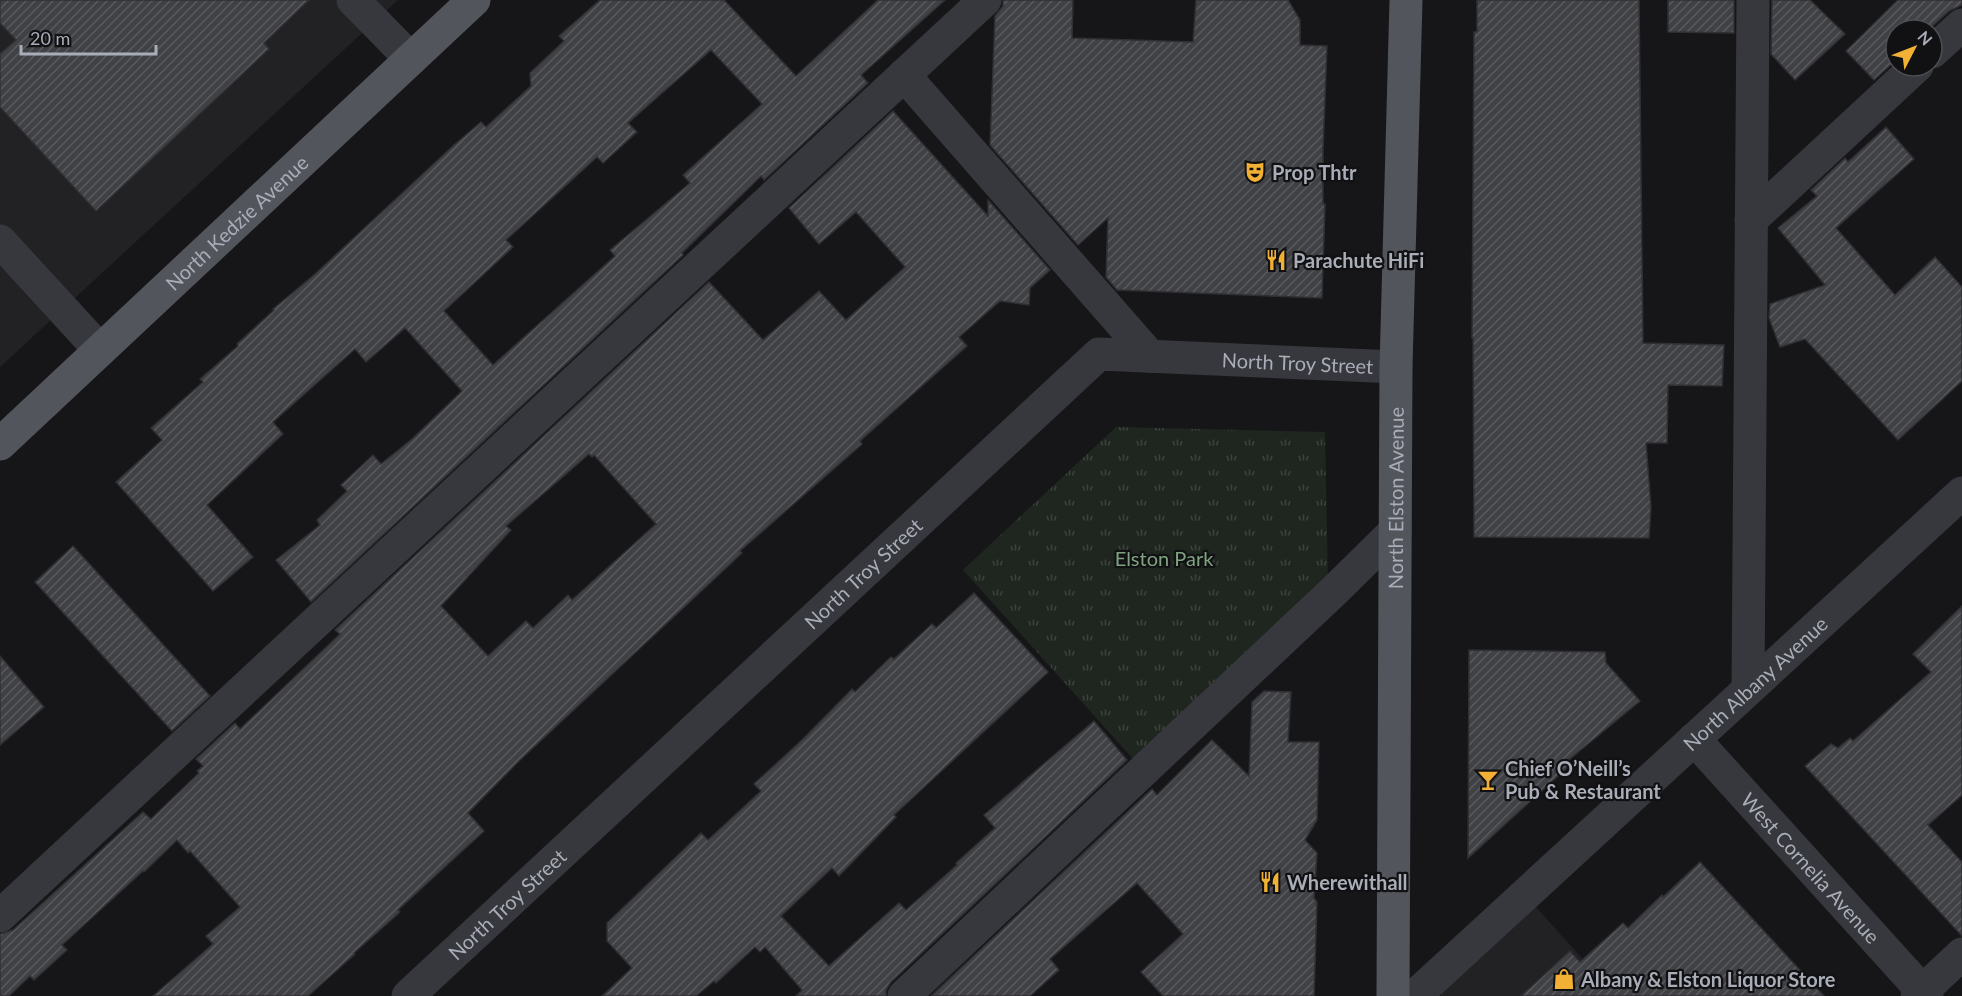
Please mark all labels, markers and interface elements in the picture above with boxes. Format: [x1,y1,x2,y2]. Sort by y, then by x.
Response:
scale bar [21,18,156,56]
north arrow [1884,18,1944,78]
text: 20 m [30,27,70,49]
text: N [1914,27,1937,49]
street label: North Kedzie Avenue [160,150,313,295]
theatre icon: Prop Thtr [1243,160,1267,184]
place label: Prop Thtr [1272,160,1357,184]
restaurant icon: Parachute HiFi [1264,248,1288,272]
place label: Parachute HiFi [1293,248,1424,272]
street label: North Troy Street [1221,347,1374,378]
street label: North Elston Avenue [1383,407,1408,589]
street label: North Troy Street [799,513,927,634]
park label: Elston Park [1115,546,1214,570]
street label: North Albany Avenue [1678,611,1832,755]
place label: Chief O’Neill’s Pub & Restaurant [1505,756,1661,803]
bar icon: Chief O’Neill’s Pub & Restaurant [1476,768,1500,792]
street label: West Cornelia Avenue [1737,788,1885,948]
street label: North Troy Street [443,844,571,965]
restaurant icon: Wherewithall [1258,870,1282,894]
place label: Wherewithall [1287,870,1407,894]
shop icon: Albany & Elston Liquor Store [1552,967,1576,991]
place label: Albany & Elston Liquor Store [1580,967,1836,991]

